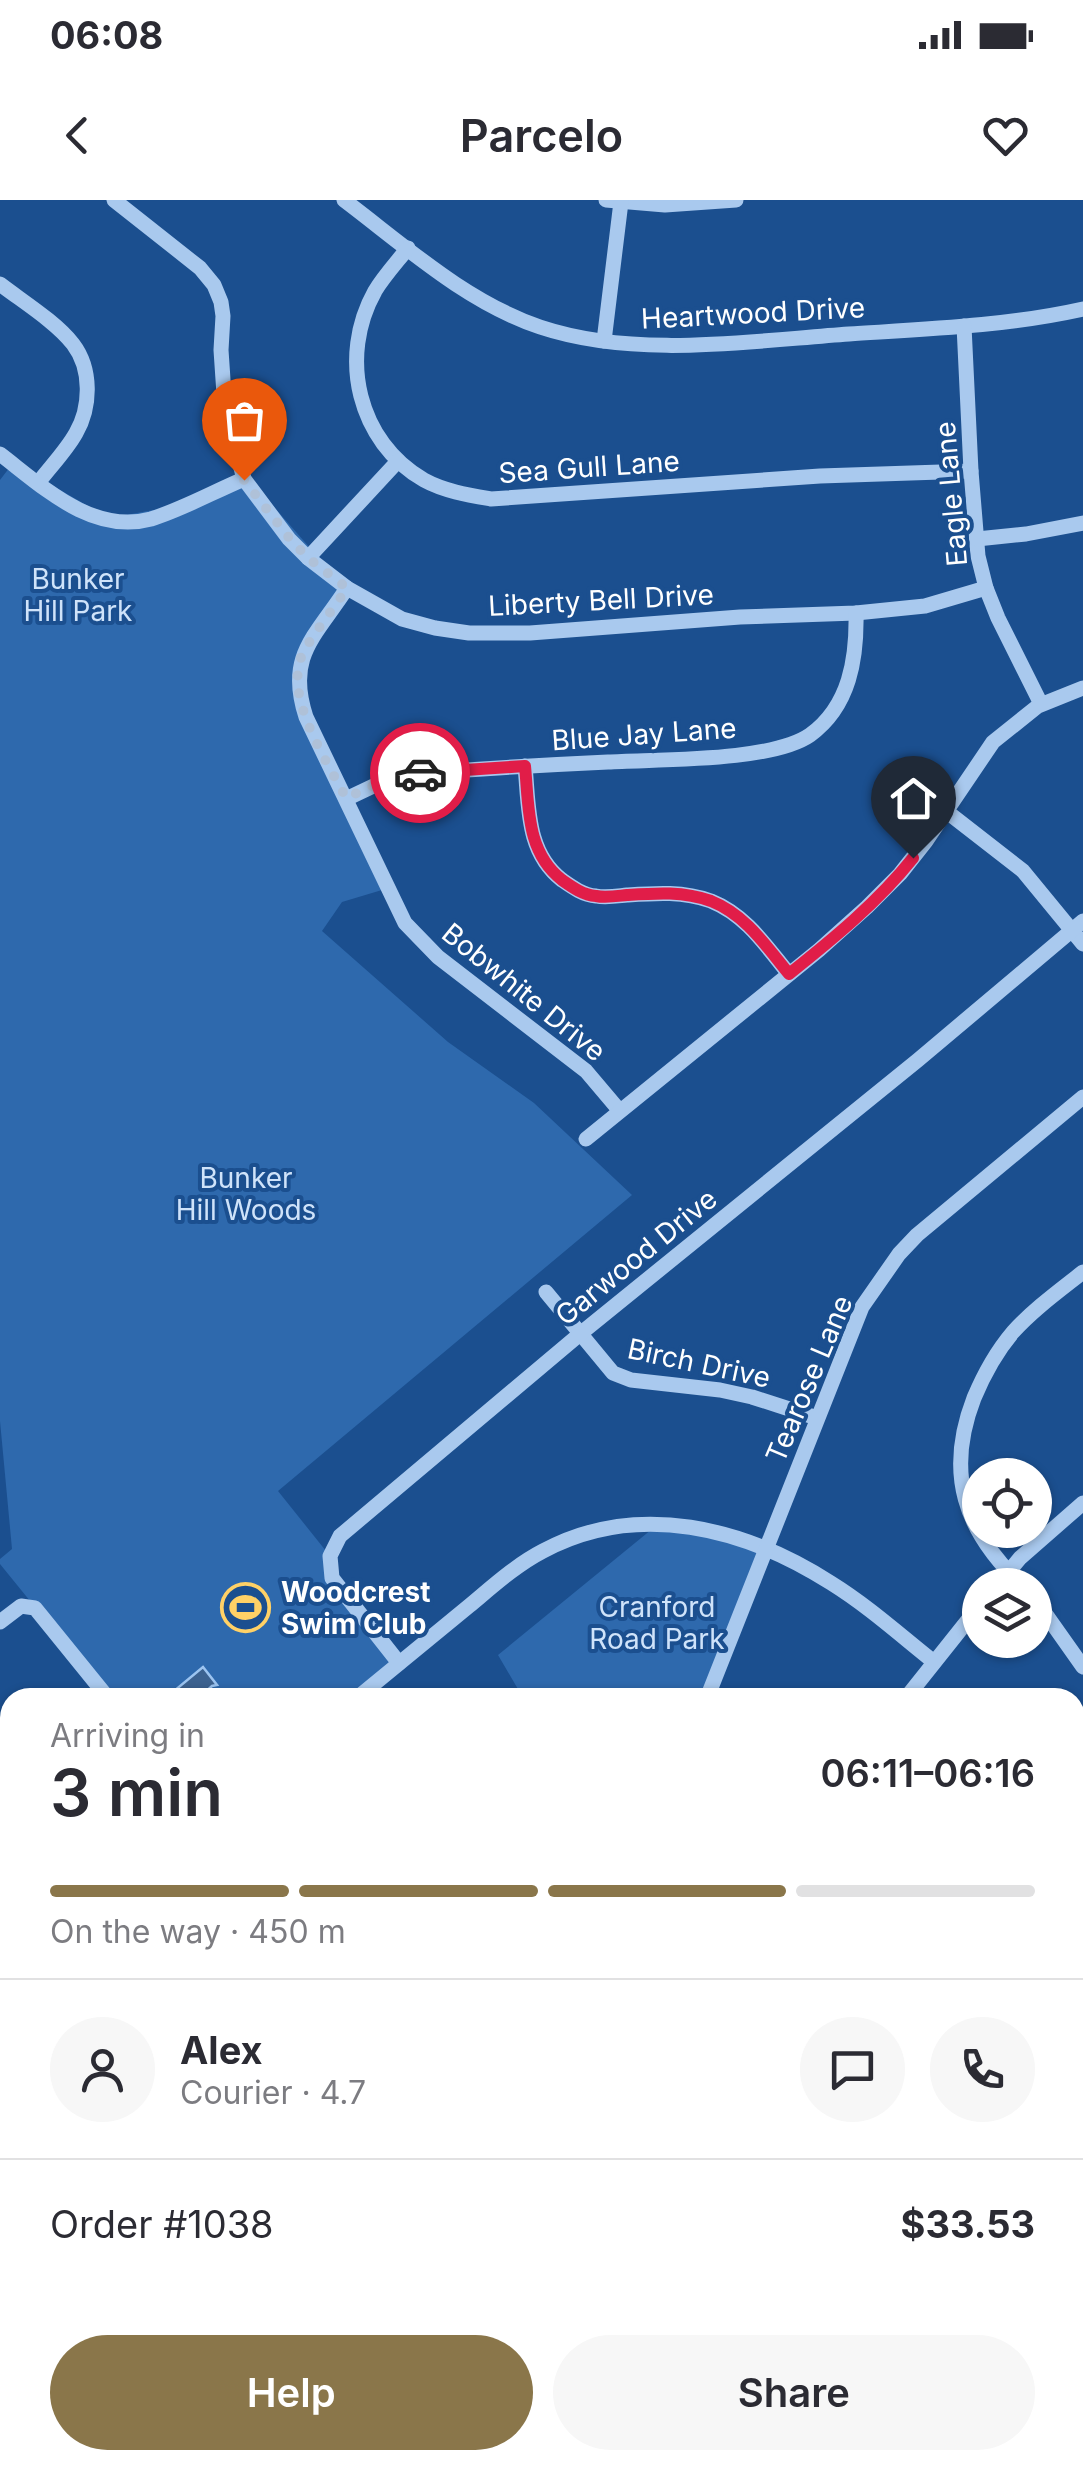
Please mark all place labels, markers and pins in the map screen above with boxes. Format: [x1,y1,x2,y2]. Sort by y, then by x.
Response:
pin [202,378,287,481]
pin [871,756,956,859]
place label: Woodcrest Swim Club [281,1575,430,1641]
sports icon: Woodcrest Swim Club [220,1582,272,1634]

